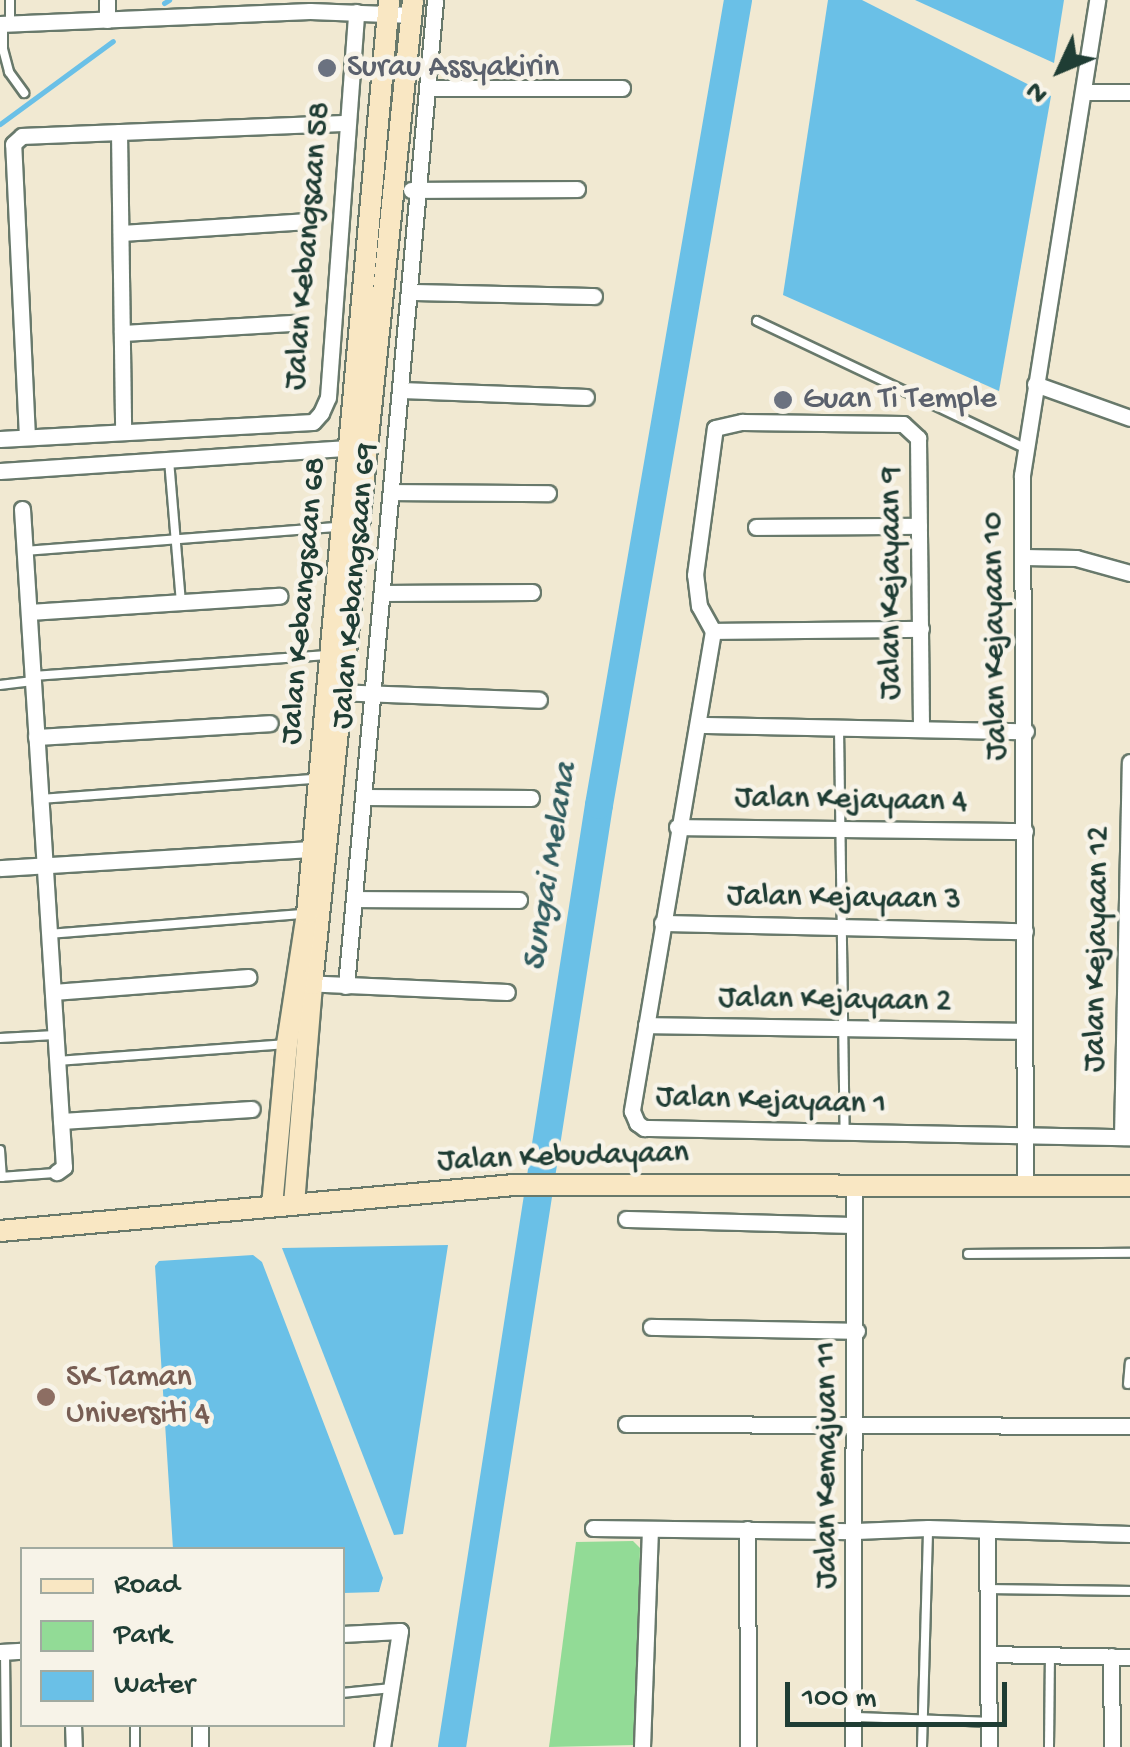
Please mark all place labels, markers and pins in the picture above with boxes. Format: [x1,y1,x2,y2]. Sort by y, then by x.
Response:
place label: Surau Assyakirin [347,49,559,87]
marker: Surau Assyakirin [316,57,338,79]
place label: Guan Ti Temple [803,381,996,419]
marker: Guan Ti Temple [772,389,794,411]
place label: SK Taman Universiti 4 [66,1360,210,1435]
marker: SK Taman Universiti 4 [35,1386,57,1408]

